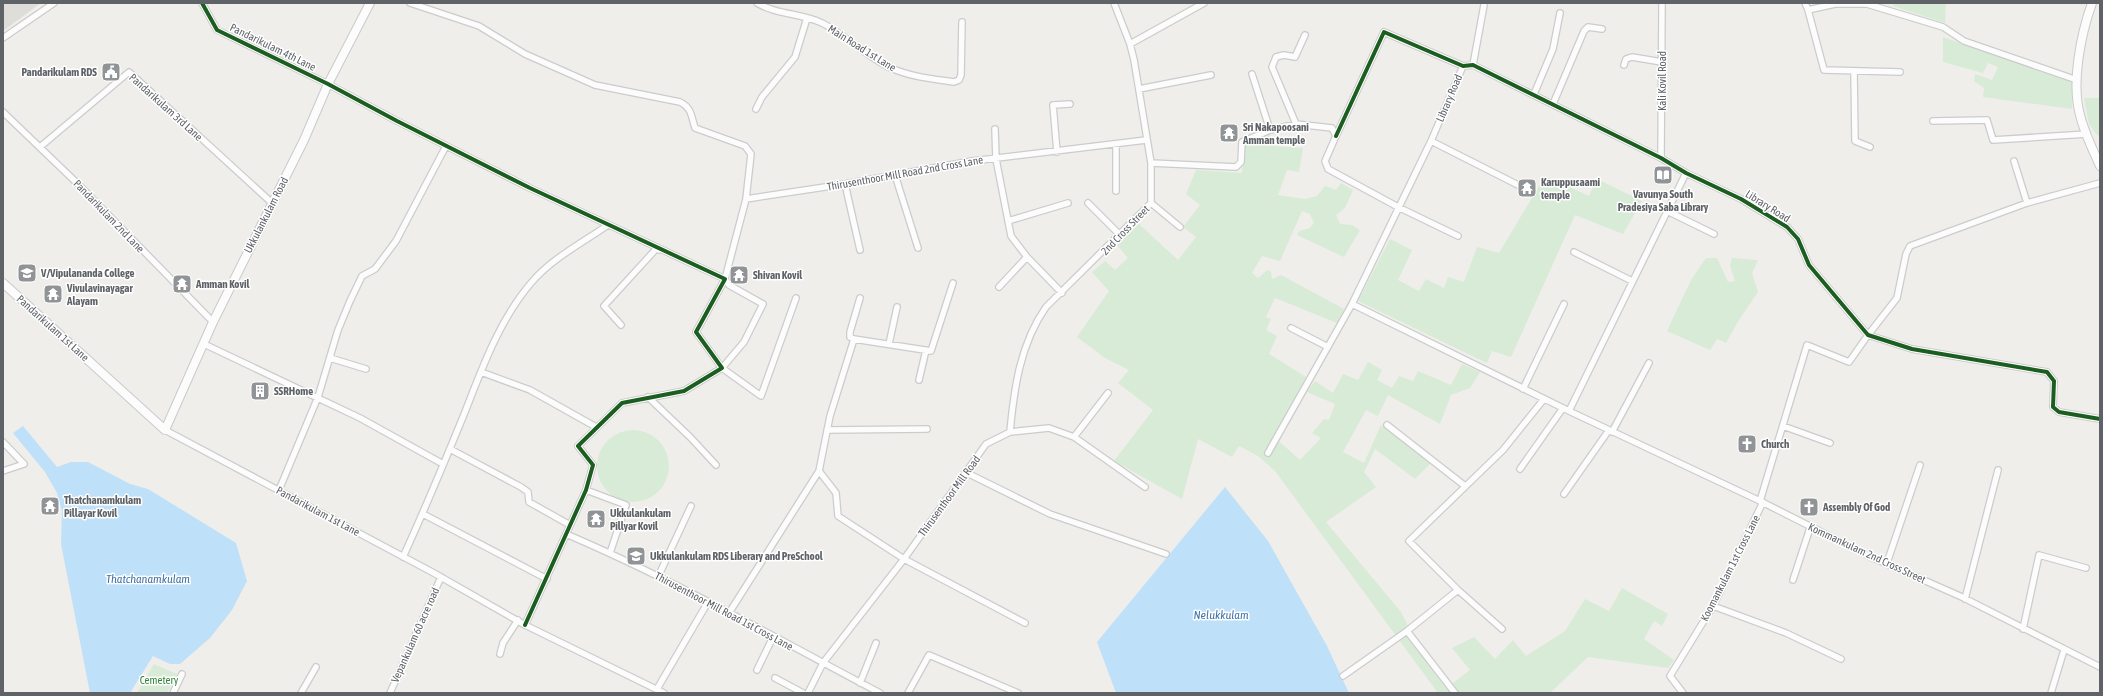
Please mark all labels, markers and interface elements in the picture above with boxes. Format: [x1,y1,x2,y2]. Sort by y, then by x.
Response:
street label: Pandarikulam 4th Lane [228,21,318,73]
street label: Main Road 1st Lane [826,22,898,74]
street label: Kali Kovil Road [1656,51,1668,111]
public building icon: Pandarikulam RDS [100,61,122,83]
place label: Pandarikulam RDS [21,66,97,78]
street label: Pandarikulam 3rd Lane [127,71,205,143]
street label: Library Road [1434,72,1464,124]
place label: Sri Nakapoosani Amman temple [1242,121,1309,146]
temple icon: Sri Nakapoosani Amman temple [1218,122,1240,144]
street label: Thirusenthoor Mill Road 2nd Cross Lane [826,153,984,193]
library icon: Vavunya South Pradesiya Saba Library [1652,164,1674,186]
street label: Ukkulankulam Road [242,175,290,255]
place label: Karuppusaami temple [1540,176,1601,201]
street label: Pandarikulam 2nd Lane [71,177,147,255]
temple icon: Karuppusaami temple [1516,177,1538,199]
place label: Vavunya South Pradesiya Saba Library [1618,188,1709,213]
street label: Library Road [1743,188,1793,224]
street label: 2nd Cross Street [1098,203,1152,257]
school or university icon: V/Vipulananda College [16,262,38,284]
temple icon: Shivan Kovil [728,264,750,286]
place label: V/Vipulananda College [40,267,135,279]
place label: Shivan Kovil [753,269,803,281]
temple icon: Amman Kovil [171,273,193,295]
place label: Amman Kovil [195,278,250,290]
place label: Vivulavinayagar Alayam [66,282,133,307]
temple icon: Vivulavinayagar Alayam [42,283,64,305]
street label: Pandarikulam 1st Lane [15,293,91,363]
building icon: SSRHome [249,380,271,402]
place label: SSRHome [274,385,313,397]
church icon: Church [1736,433,1758,455]
place label: Church [1761,438,1789,450]
street label: Thirusenthoor Mill Road [916,453,982,539]
street label: Pandarikulam 1st Lane [274,484,362,538]
place label: Thatchanamkulam Pillayar Kovil [64,494,141,519]
temple icon: Thatchanamkulam Pillayar Kovil [39,495,61,517]
church icon: Assembly Of God [1798,496,1820,518]
place label: Assembly Of God [1822,501,1890,513]
place label: Ukkulankulam Pillyar Kovil [610,507,671,532]
temple icon: Ukkulankulam Pillyar Kovil [585,508,607,530]
street label: Koomankulam 1st Cross Lane [1698,513,1762,623]
street label: Kommankulam 2nd Cross Street [1806,520,1928,586]
school or university icon: Ukkulankulam RDS Liberary and PreSchool [625,545,647,567]
place label: Ukkulankulam RDS Liberary and PreSchool [650,550,824,562]
street label: Thirusenthoor Mill Road 1st Cross Lane [653,569,795,653]
water label: Thatchanamkulam [106,572,190,586]
street label: Vepankulam 60 acre road [389,586,441,684]
water label: Nelukkulam [1193,608,1249,622]
park label: Cemetery [140,674,179,686]

